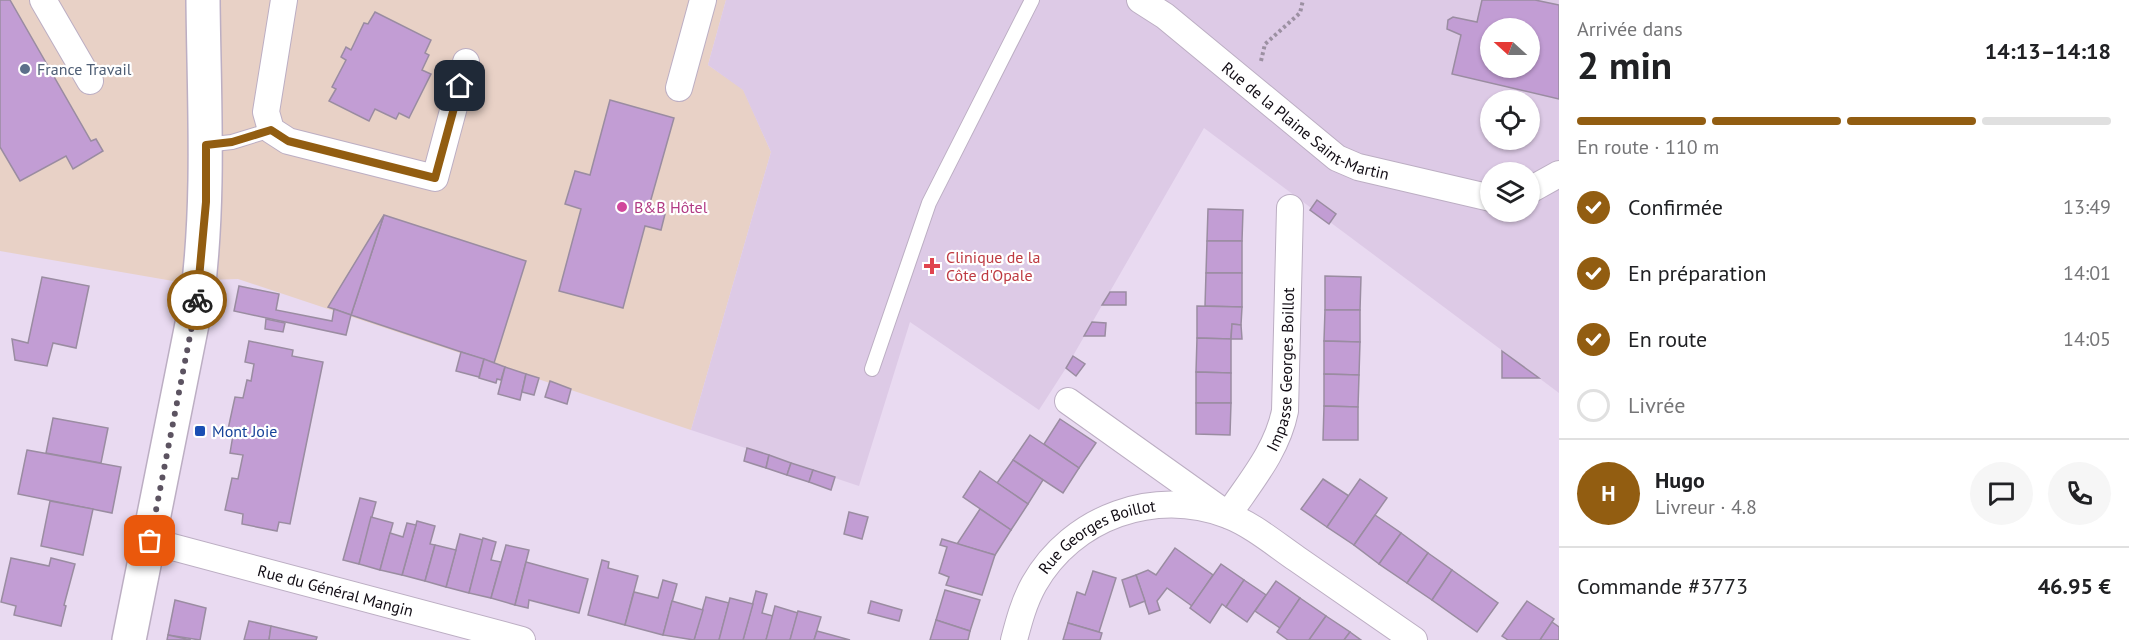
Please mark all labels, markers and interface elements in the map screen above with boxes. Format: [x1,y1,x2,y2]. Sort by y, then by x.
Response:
text: Arrivée dans [1577,16,1683,42]
north arrow [1480,18,1540,78]
map controls [1480,18,1540,222]
text: 14:13–14:18 [1985,37,2111,65]
text: 2 min [1577,39,1672,90]
street label: Rue de la Plaine Saint-Martin [1218,57,1391,184]
place label: France Travail [37,59,132,79]
pin [434,60,485,111]
marker: France Travail [18,62,32,76]
icon: home [443,69,476,102]
button: locate [1480,90,1540,150]
text: En route · 110 m [1577,134,1719,160]
button: layers [1480,162,1540,222]
icon: check [1577,191,1610,224]
text: Confirmée [1628,193,1723,221]
text: 13:49 [2063,194,2111,220]
place label: B&B Hôtel [634,197,708,217]
marker: B&B Hôtel [615,200,629,214]
place label: Clinique de la Côte d'Opale [946,247,1040,285]
marker: Clinique de la Côte d'Opale [923,257,941,275]
icon: check [1577,257,1610,290]
text: En préparation [1628,259,1767,287]
text: 14:01 [2063,260,2111,286]
courier [167,270,227,330]
icon: bike [181,284,214,317]
street label: Impasse Georges Boillot [1262,287,1298,454]
icon: check [1577,323,1610,356]
text: En route [1628,325,1707,353]
text: 14:05 [2063,326,2111,352]
text: Livrée [1628,391,1685,419]
place label: Mont Joie [212,421,277,441]
marker: Mont Joie [193,424,207,438]
button: chat [1970,462,2033,525]
button: phone [2048,462,2111,525]
text: Hugo [1655,466,1705,494]
text: H [1601,479,1616,507]
text: Livreur · 4.8 [1655,494,1757,520]
street label: Rue Georges Boillot [1034,495,1157,578]
pin [124,515,175,566]
icon: bag [133,524,166,557]
street label: Rue du Général Mangin [256,560,415,621]
text: Commande #3773 [1577,572,1748,600]
text: 46.95 € [2038,572,2111,600]

